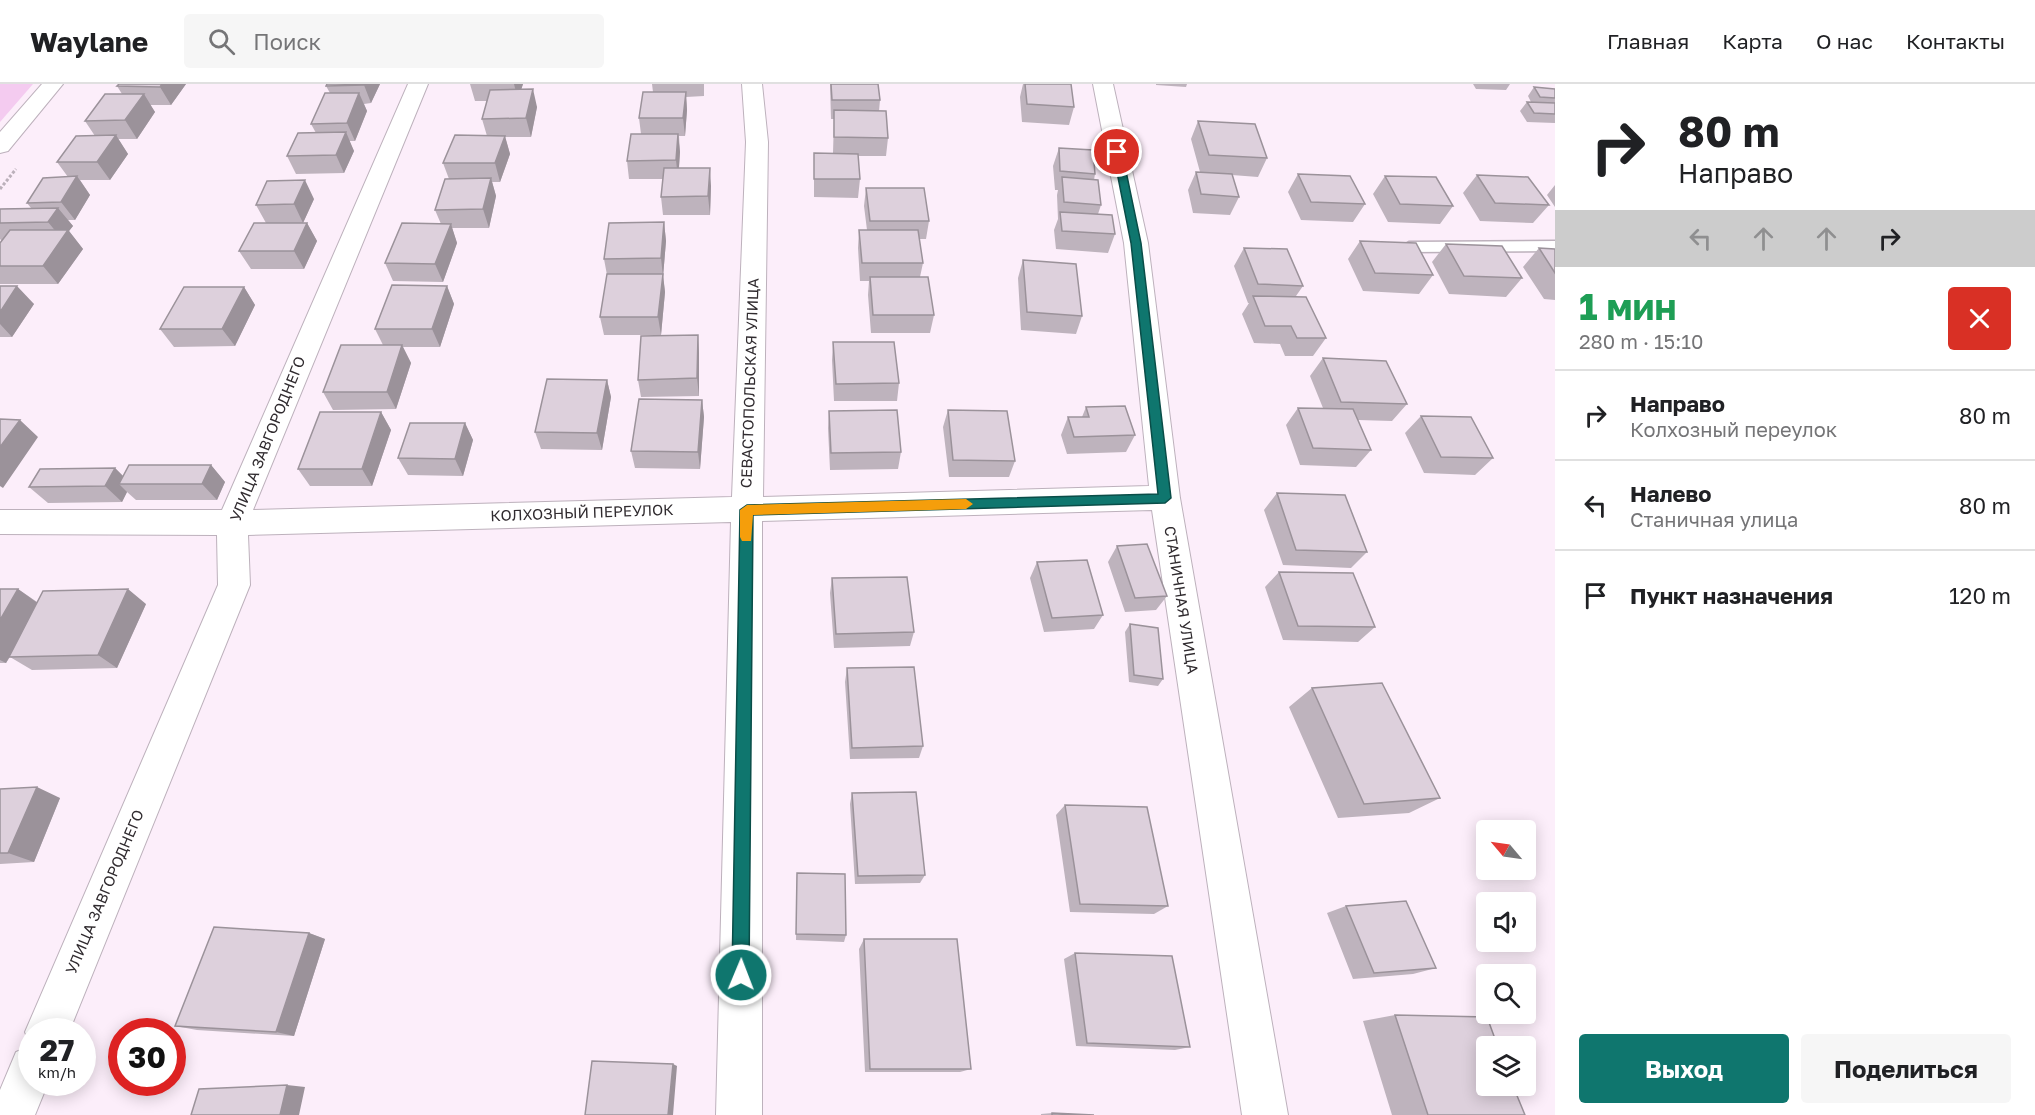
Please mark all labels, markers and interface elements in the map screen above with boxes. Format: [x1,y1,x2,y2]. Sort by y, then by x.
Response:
search box [184,14,604,68]
text: Waylane [30,25,148,58]
icon: search [205,25,238,58]
text: Поиск [253,28,321,55]
text: Главная [1607,28,1689,54]
text: Карта [1722,28,1783,54]
text: О нас [1816,28,1873,54]
text: Контакты [1906,28,2005,54]
text: 80 m [1678,106,1779,156]
icon: right [1579,108,1657,186]
pin [1091,126,1142,177]
icon: arrive [1100,135,1133,168]
text: Направо [1678,157,1793,189]
icon: left [1684,222,1717,255]
icon: ahead [1747,222,1780,255]
icon: ahead [1810,222,1843,255]
icon: right [1873,222,1906,255]
street label: СЕВАСТОПОЛЬСКАЯ УЛИЦА [736,278,762,488]
text: 1 мин [1579,285,1676,328]
button: close [1948,287,2011,350]
text: 280 m · 15:10 [1579,329,1703,353]
street label: УЛИЦА ЗАВГОРОДНЕГО [226,353,309,524]
text: Направо [1630,390,1725,417]
icon: right [1579,399,1612,432]
text: 80 m [1959,402,2011,429]
text: Колхозный переулок [1630,417,1837,441]
text: Налево [1630,480,1712,507]
icon: left [1579,489,1612,522]
text: 80 m [1959,492,2011,519]
street label: КОЛХОЗНЫЙ ПЕРЕУЛОК [490,500,674,524]
text: Станичная улица [1630,507,1798,531]
street label: СТАНИЧНАЯ УЛИЦА [1161,525,1203,675]
icon: arrive [1579,579,1612,612]
text: Пункт назначения [1630,582,1833,609]
text: 120 m [1949,582,2011,609]
street label: УЛИЦА ЗАВГОРОДНЕГО [61,807,147,976]
north arrow [1476,820,1536,880]
map controls [1476,820,1536,1096]
button: sound [1476,892,1536,952]
position arrow [709,943,773,1007]
button: search [1476,964,1536,1024]
speed limit sign: 30 [108,1018,186,1096]
text: 27 [40,1032,74,1068]
button: Выход [1579,1034,1789,1103]
button: Поделиться [1801,1034,2011,1103]
button: layers [1476,1036,1536,1096]
text: km/h [38,1063,76,1081]

